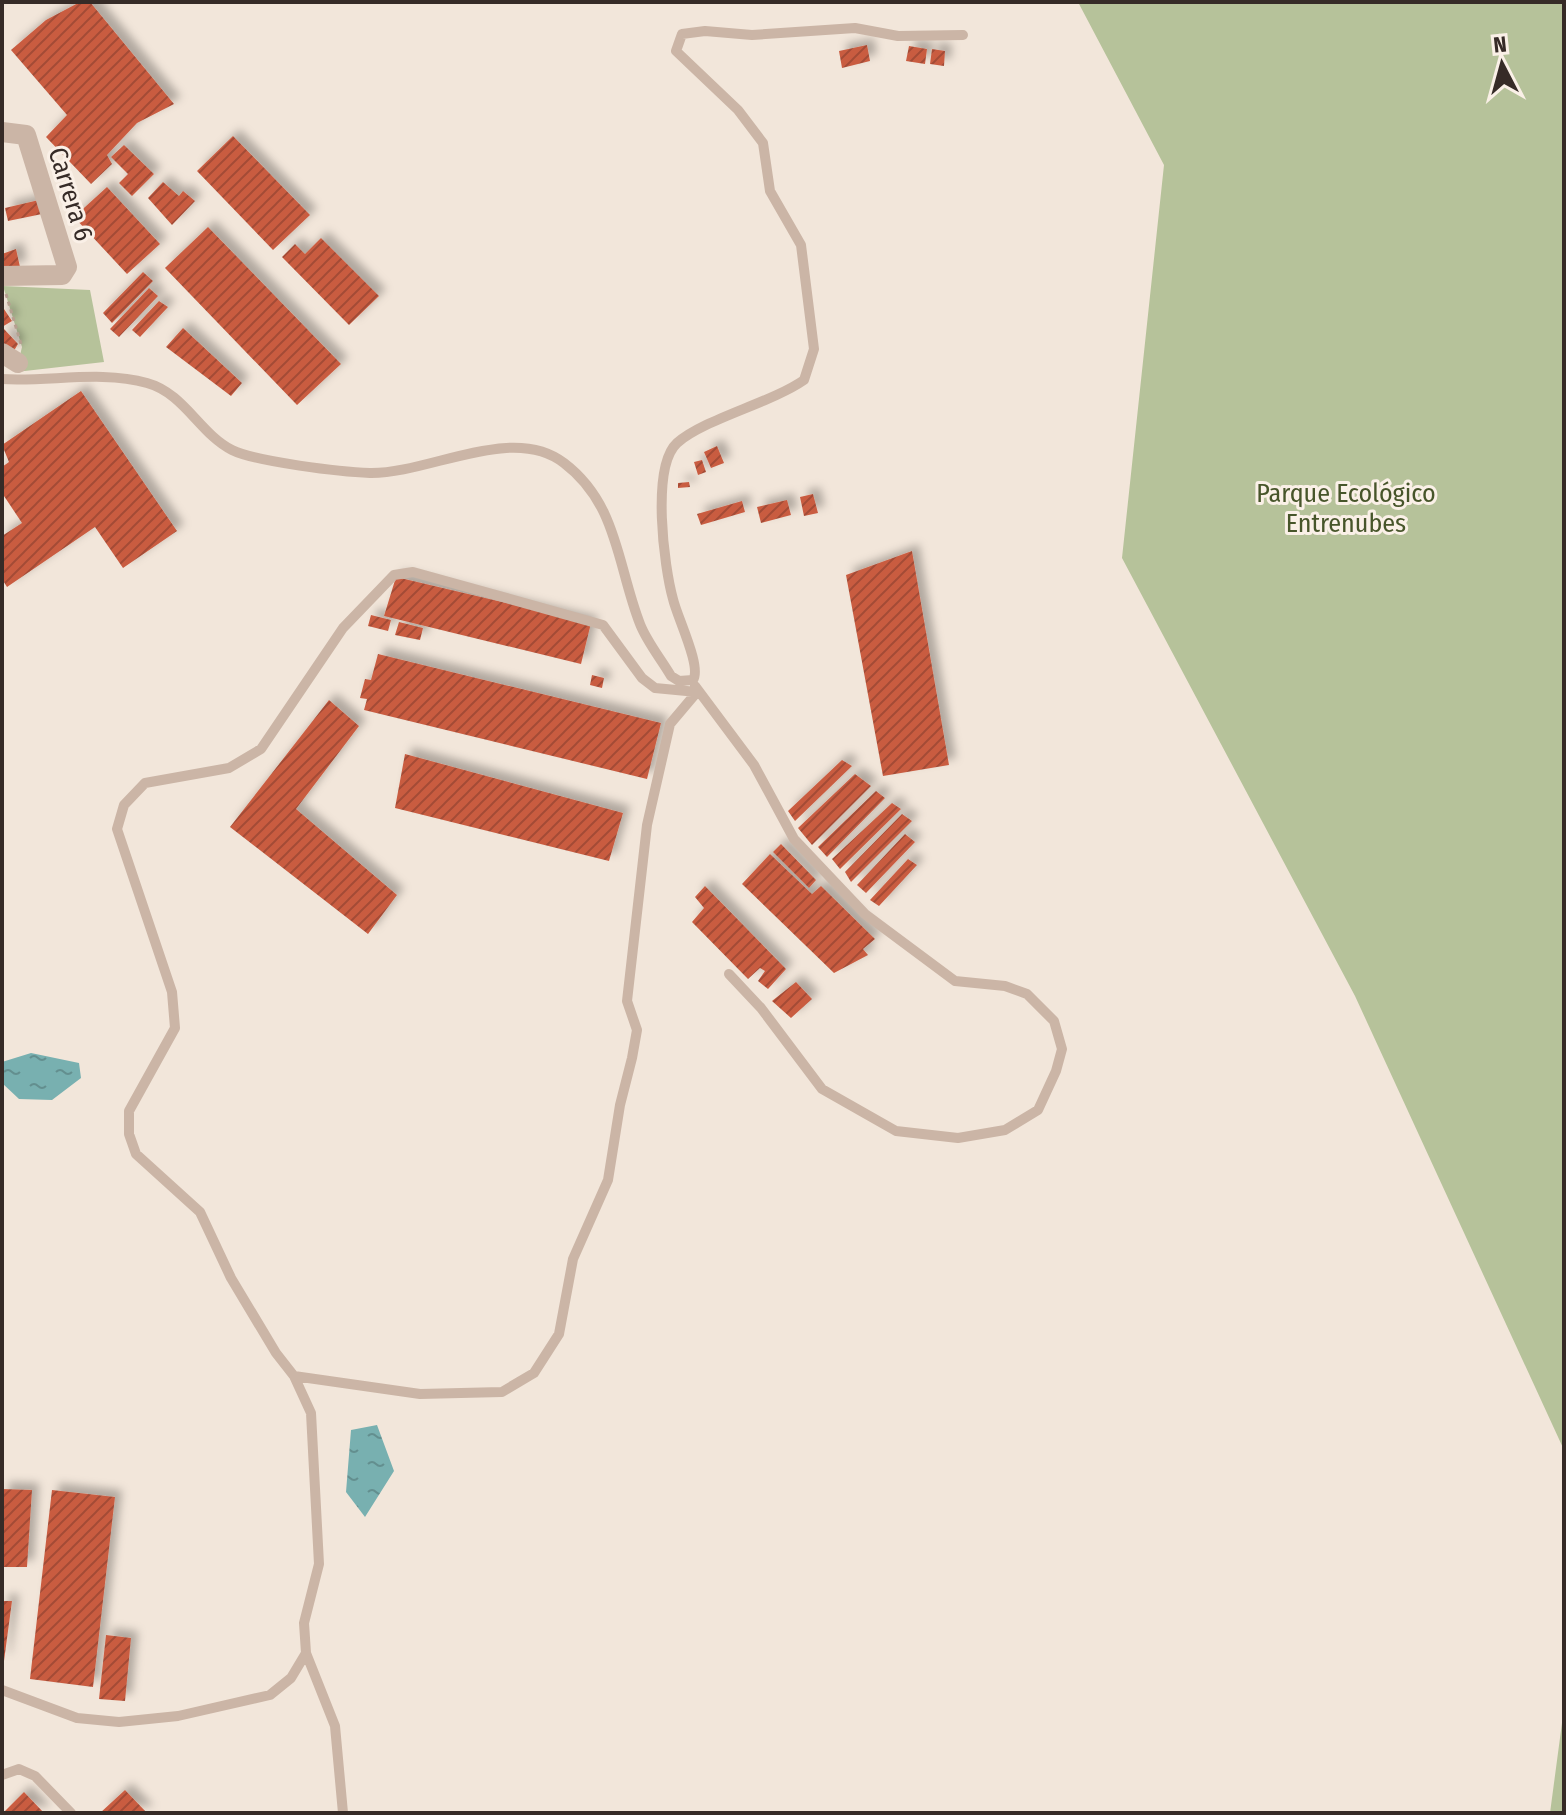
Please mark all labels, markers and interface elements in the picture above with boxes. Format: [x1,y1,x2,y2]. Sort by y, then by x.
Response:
north arrow [1462,24,1542,104]
text: N [1492,30,1508,59]
street label: Carrera 6 [42,144,99,245]
park label: Parque Ecológico Entrenubes [1256,478,1436,539]

